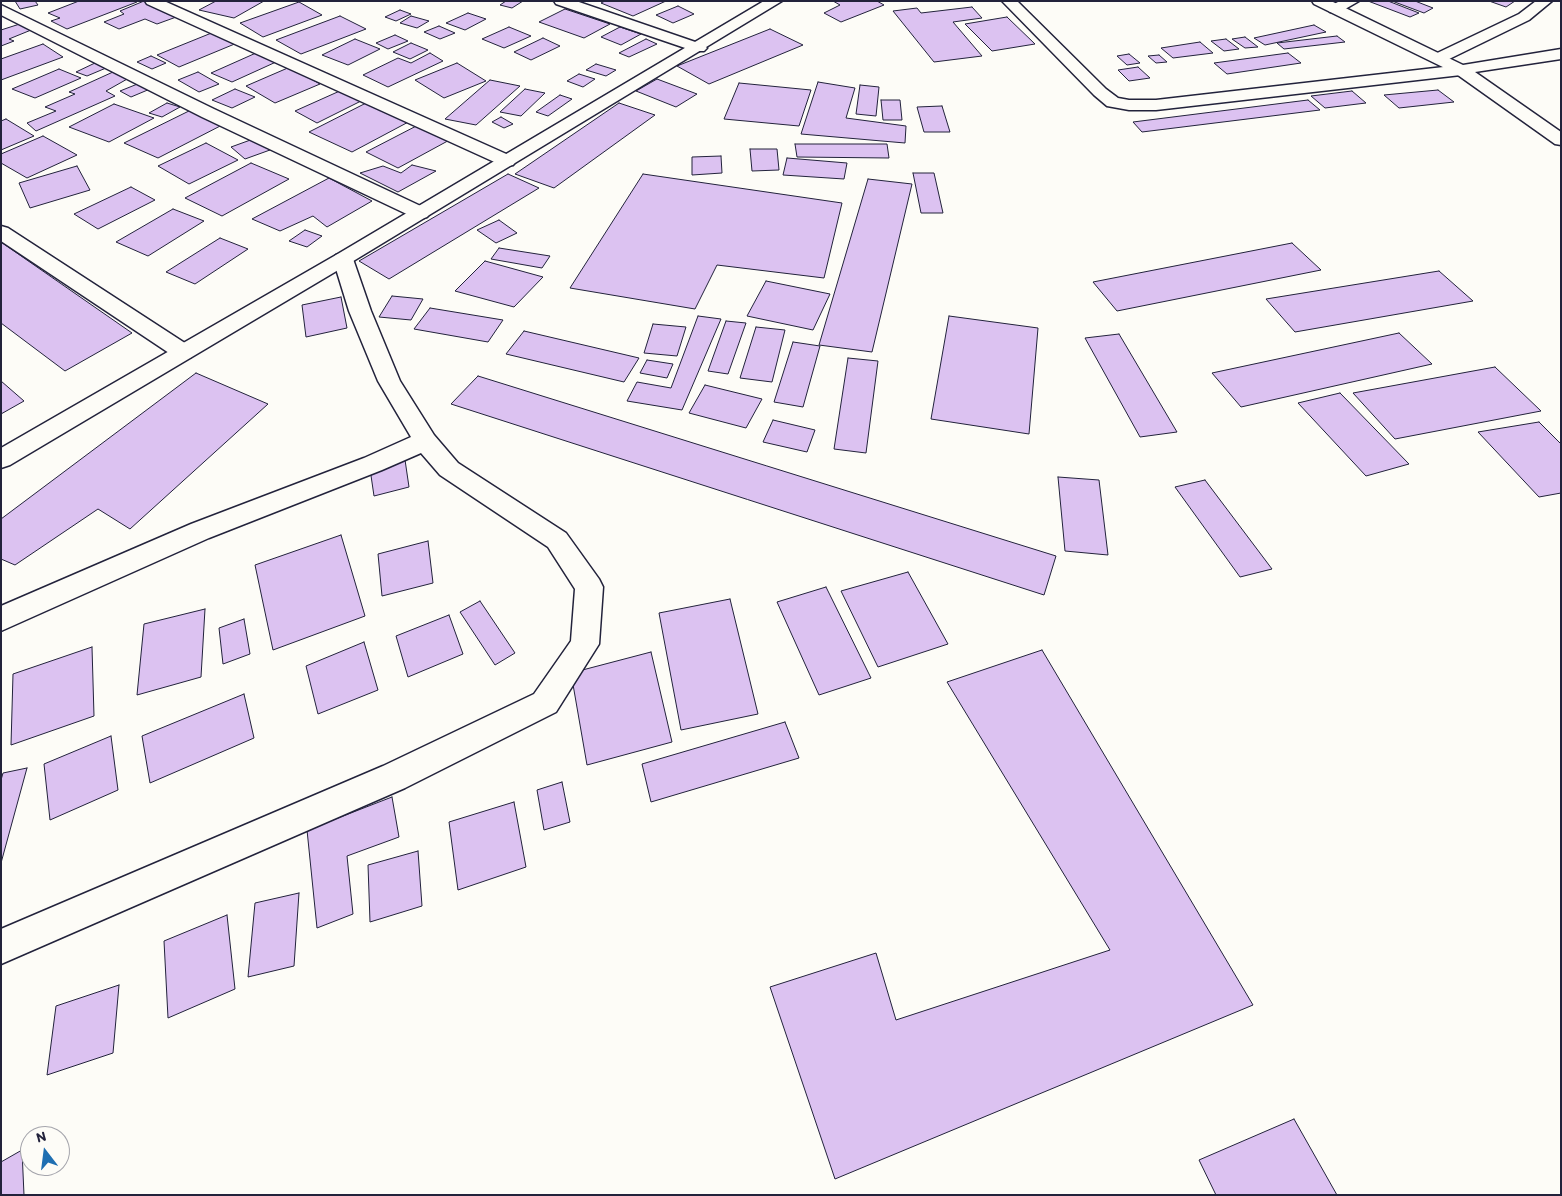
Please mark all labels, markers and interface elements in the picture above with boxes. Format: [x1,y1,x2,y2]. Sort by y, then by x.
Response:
north arrow [20,1126,70,1176]
text: N [34,1128,48,1146]

